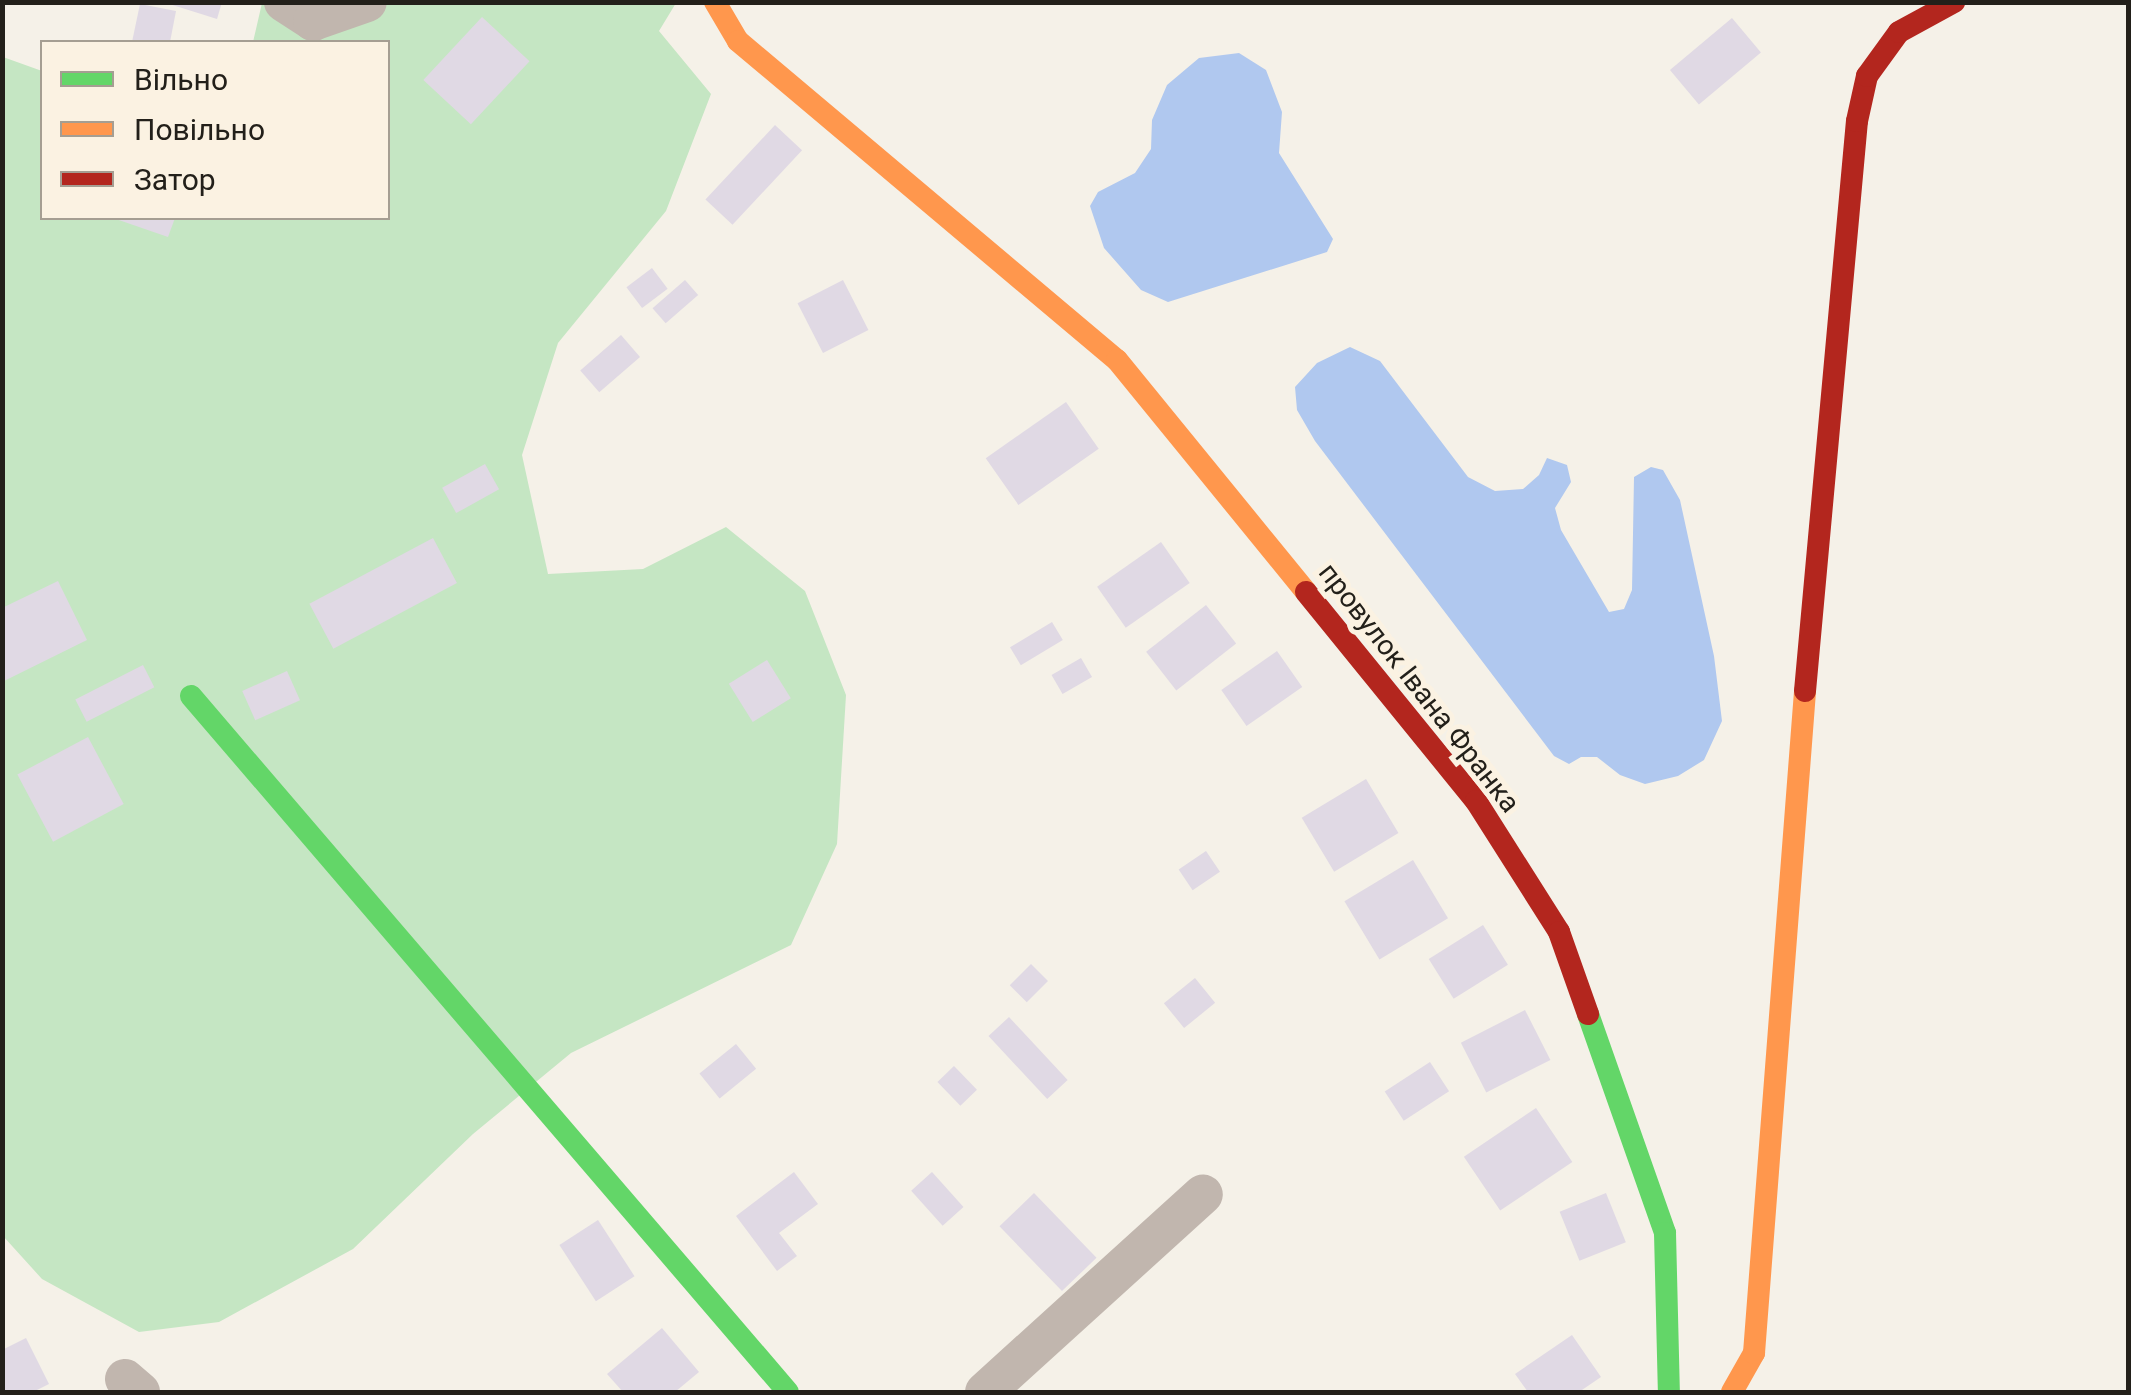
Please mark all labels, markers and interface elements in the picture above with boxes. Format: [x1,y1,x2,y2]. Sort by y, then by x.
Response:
legend [40,40,390,220]
text: Вільно [134,62,228,97]
text: Повільно [134,112,265,147]
text: Затор [134,162,216,197]
street label: провулок Івана Франка [1311,557,1527,819]

